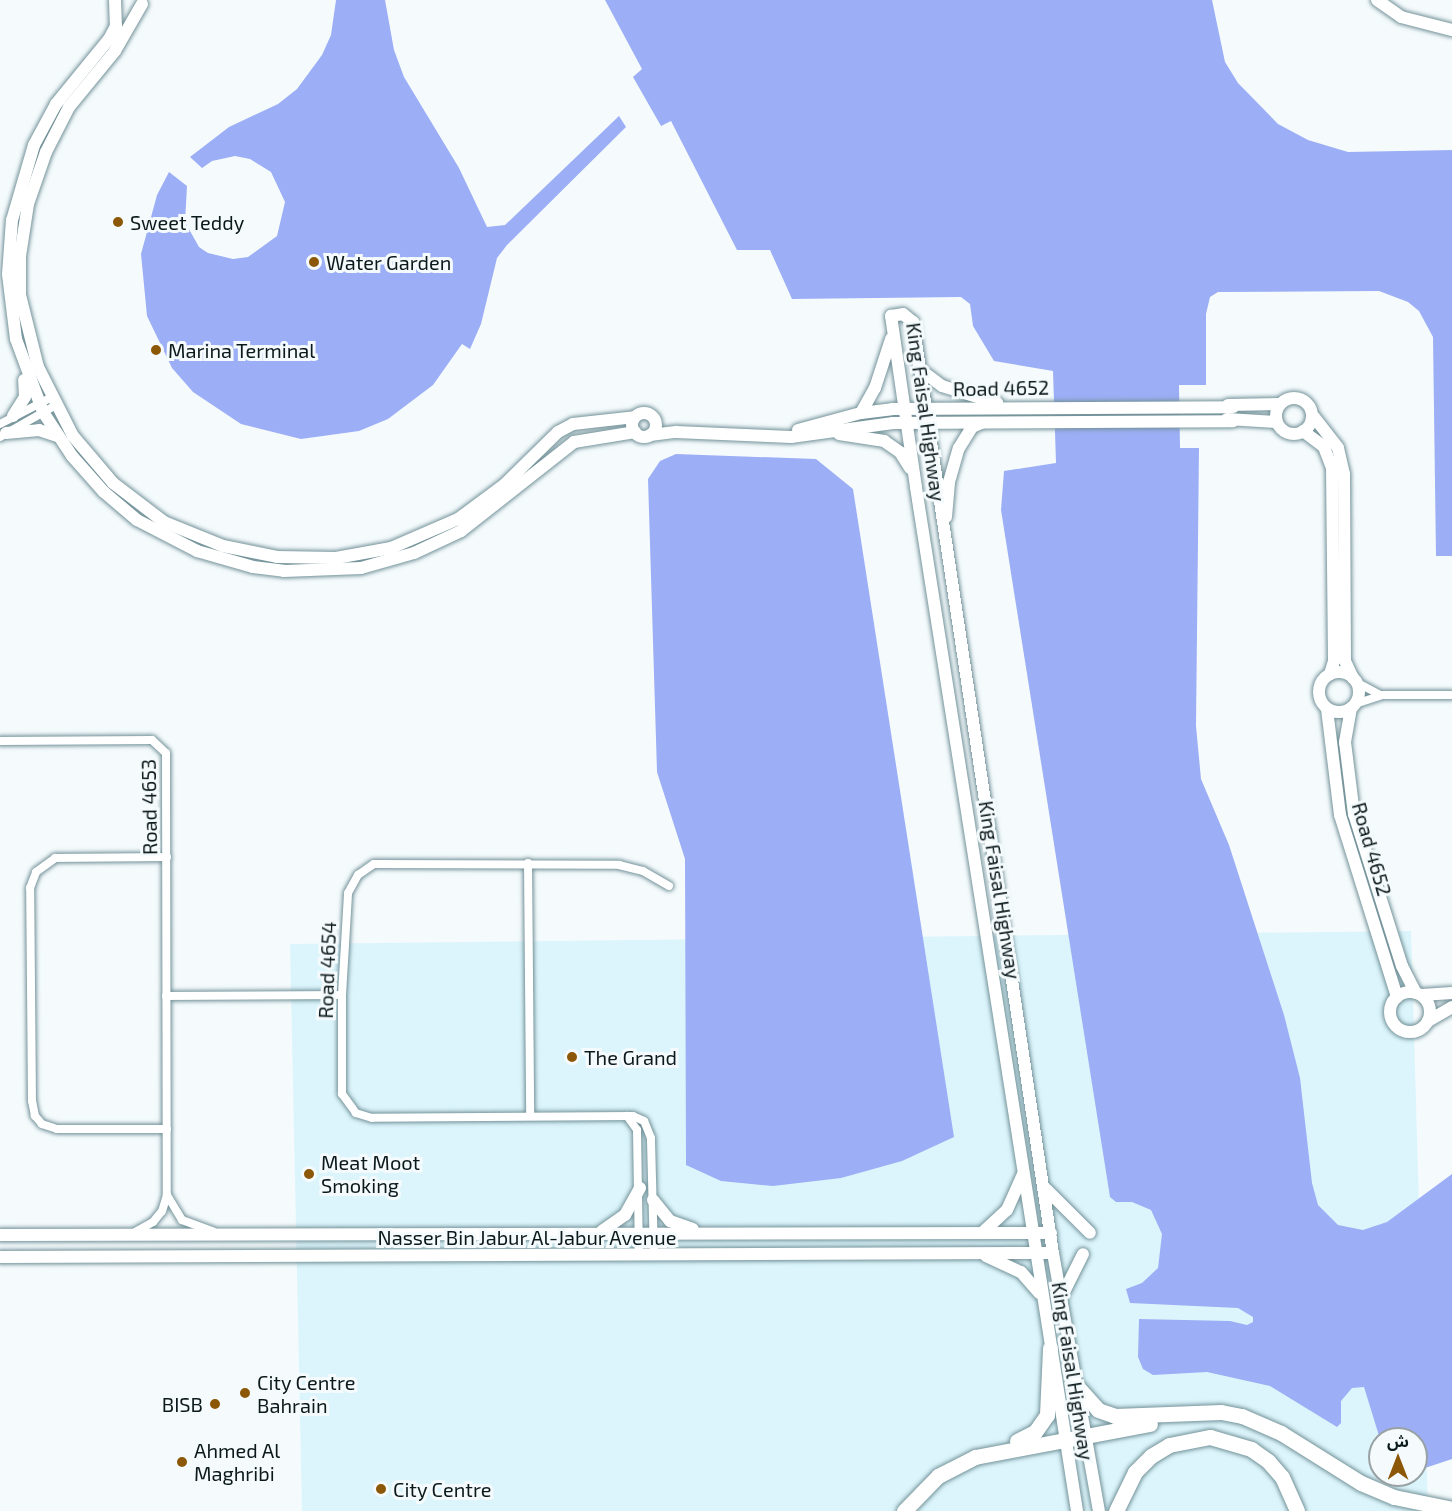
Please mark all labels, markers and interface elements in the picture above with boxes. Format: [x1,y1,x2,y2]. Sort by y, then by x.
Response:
place label: Sweet Teddy [130,210,245,234]
marker: Sweet Teddy [111,215,125,229]
place label: Water Garden [326,250,452,274]
marker: Water Garden [307,255,321,269]
street label: King Faisal Highway [902,321,950,503]
place label: Marina Terminal [168,338,316,362]
marker: Marina Terminal [149,343,163,357]
street label: Road 4652 [953,375,1049,401]
street label: Road 4653 [136,759,162,855]
street label: King Faisal Highway [974,799,1026,981]
street label: Road 4652 [1347,799,1397,899]
street label: Road 4654 [313,921,341,1019]
place label: The Grand [584,1045,677,1069]
marker: The Grand [565,1050,579,1064]
place label: Meat Moot Smoking [321,1150,420,1197]
marker: Meat Moot Smoking [302,1167,316,1181]
street label: Nasser Bin Jabur Al-Jabur Avenue [376,1225,678,1249]
street label: King Faisal Highway [1047,1280,1099,1462]
place label: City Centre Bahrain [257,1370,356,1417]
marker: City Centre Bahrain [238,1386,252,1400]
place label: BISB [162,1392,203,1416]
marker: BISB [208,1397,222,1411]
north arrow [1368,1427,1428,1487]
text: ش [1387,1431,1409,1450]
place label: Ahmed Al Maghribi [194,1438,281,1485]
marker: Ahmed Al Maghribi [175,1455,189,1469]
place label: City Centre [393,1477,492,1501]
marker: City Centre [374,1482,388,1496]

